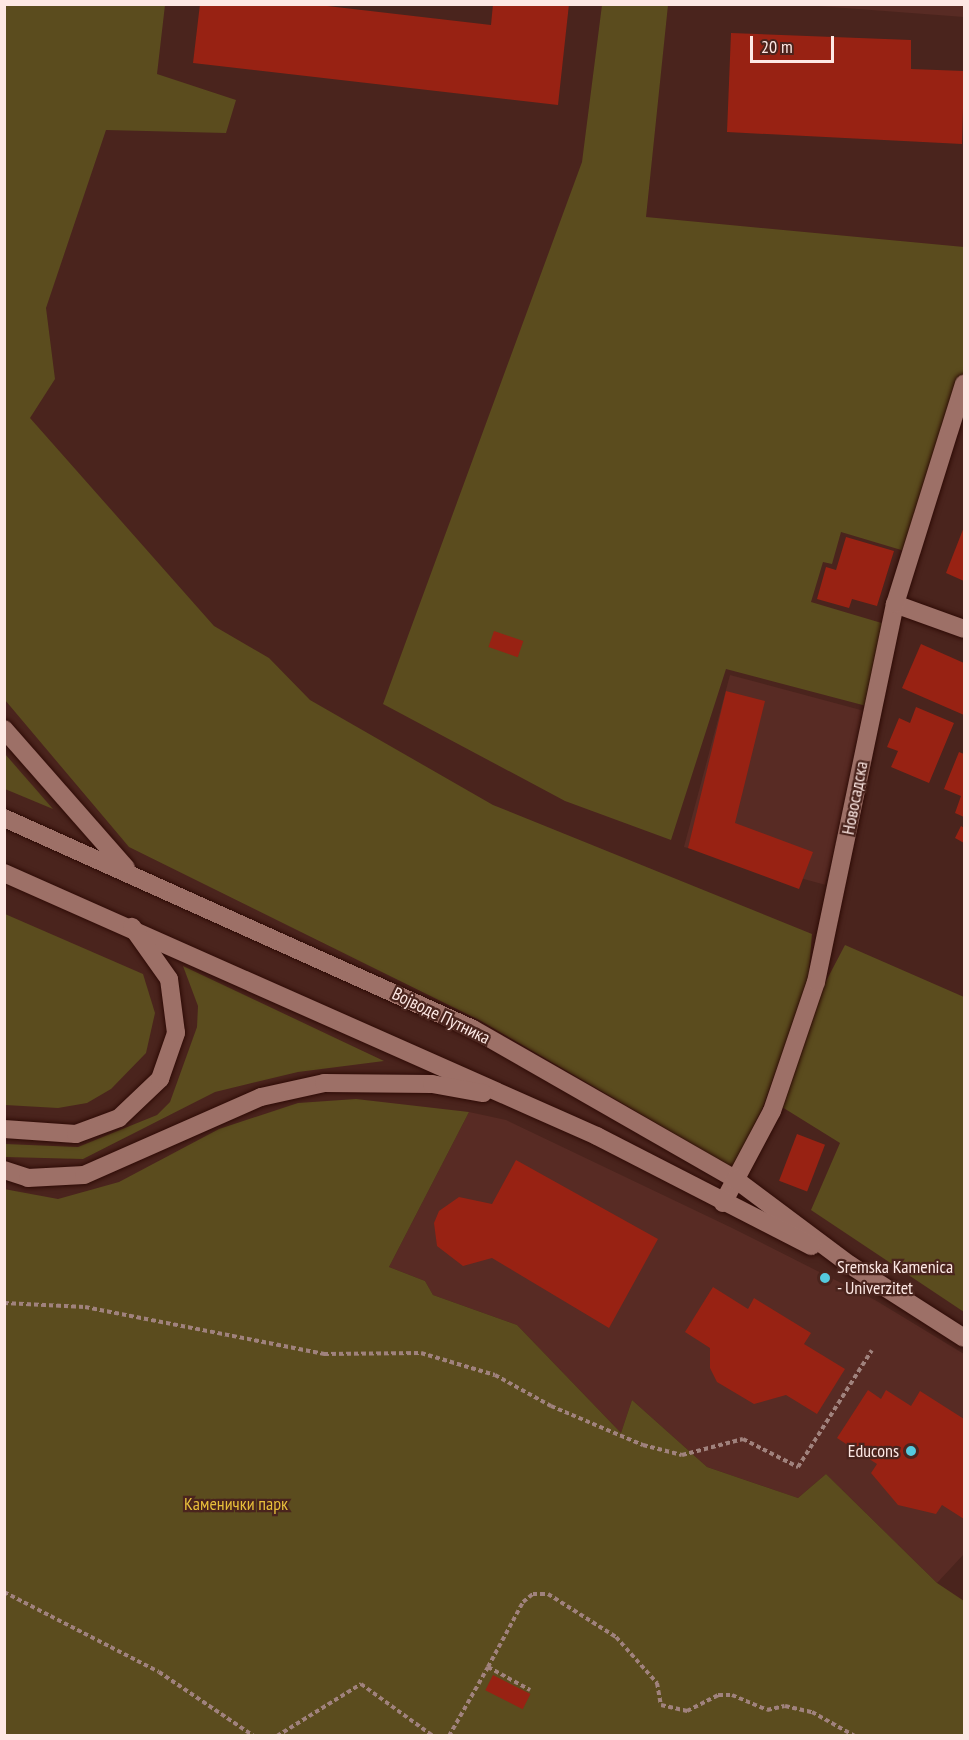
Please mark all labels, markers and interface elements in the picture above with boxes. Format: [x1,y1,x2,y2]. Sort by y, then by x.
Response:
scale bar [753,24,837,62]
text: 20 m [761,35,793,58]
street label: Новосадска [837,759,873,837]
street label: Војводе Путника [388,983,494,1049]
place label: Sremska Kamenica - Univerzitet [837,1257,953,1300]
marker: Sremska Kamenica - Univerzitet [818,1271,832,1285]
place label: Educons [848,1440,899,1462]
marker: Educons [904,1444,918,1458]
park label: Каменички парк [184,1493,288,1515]

